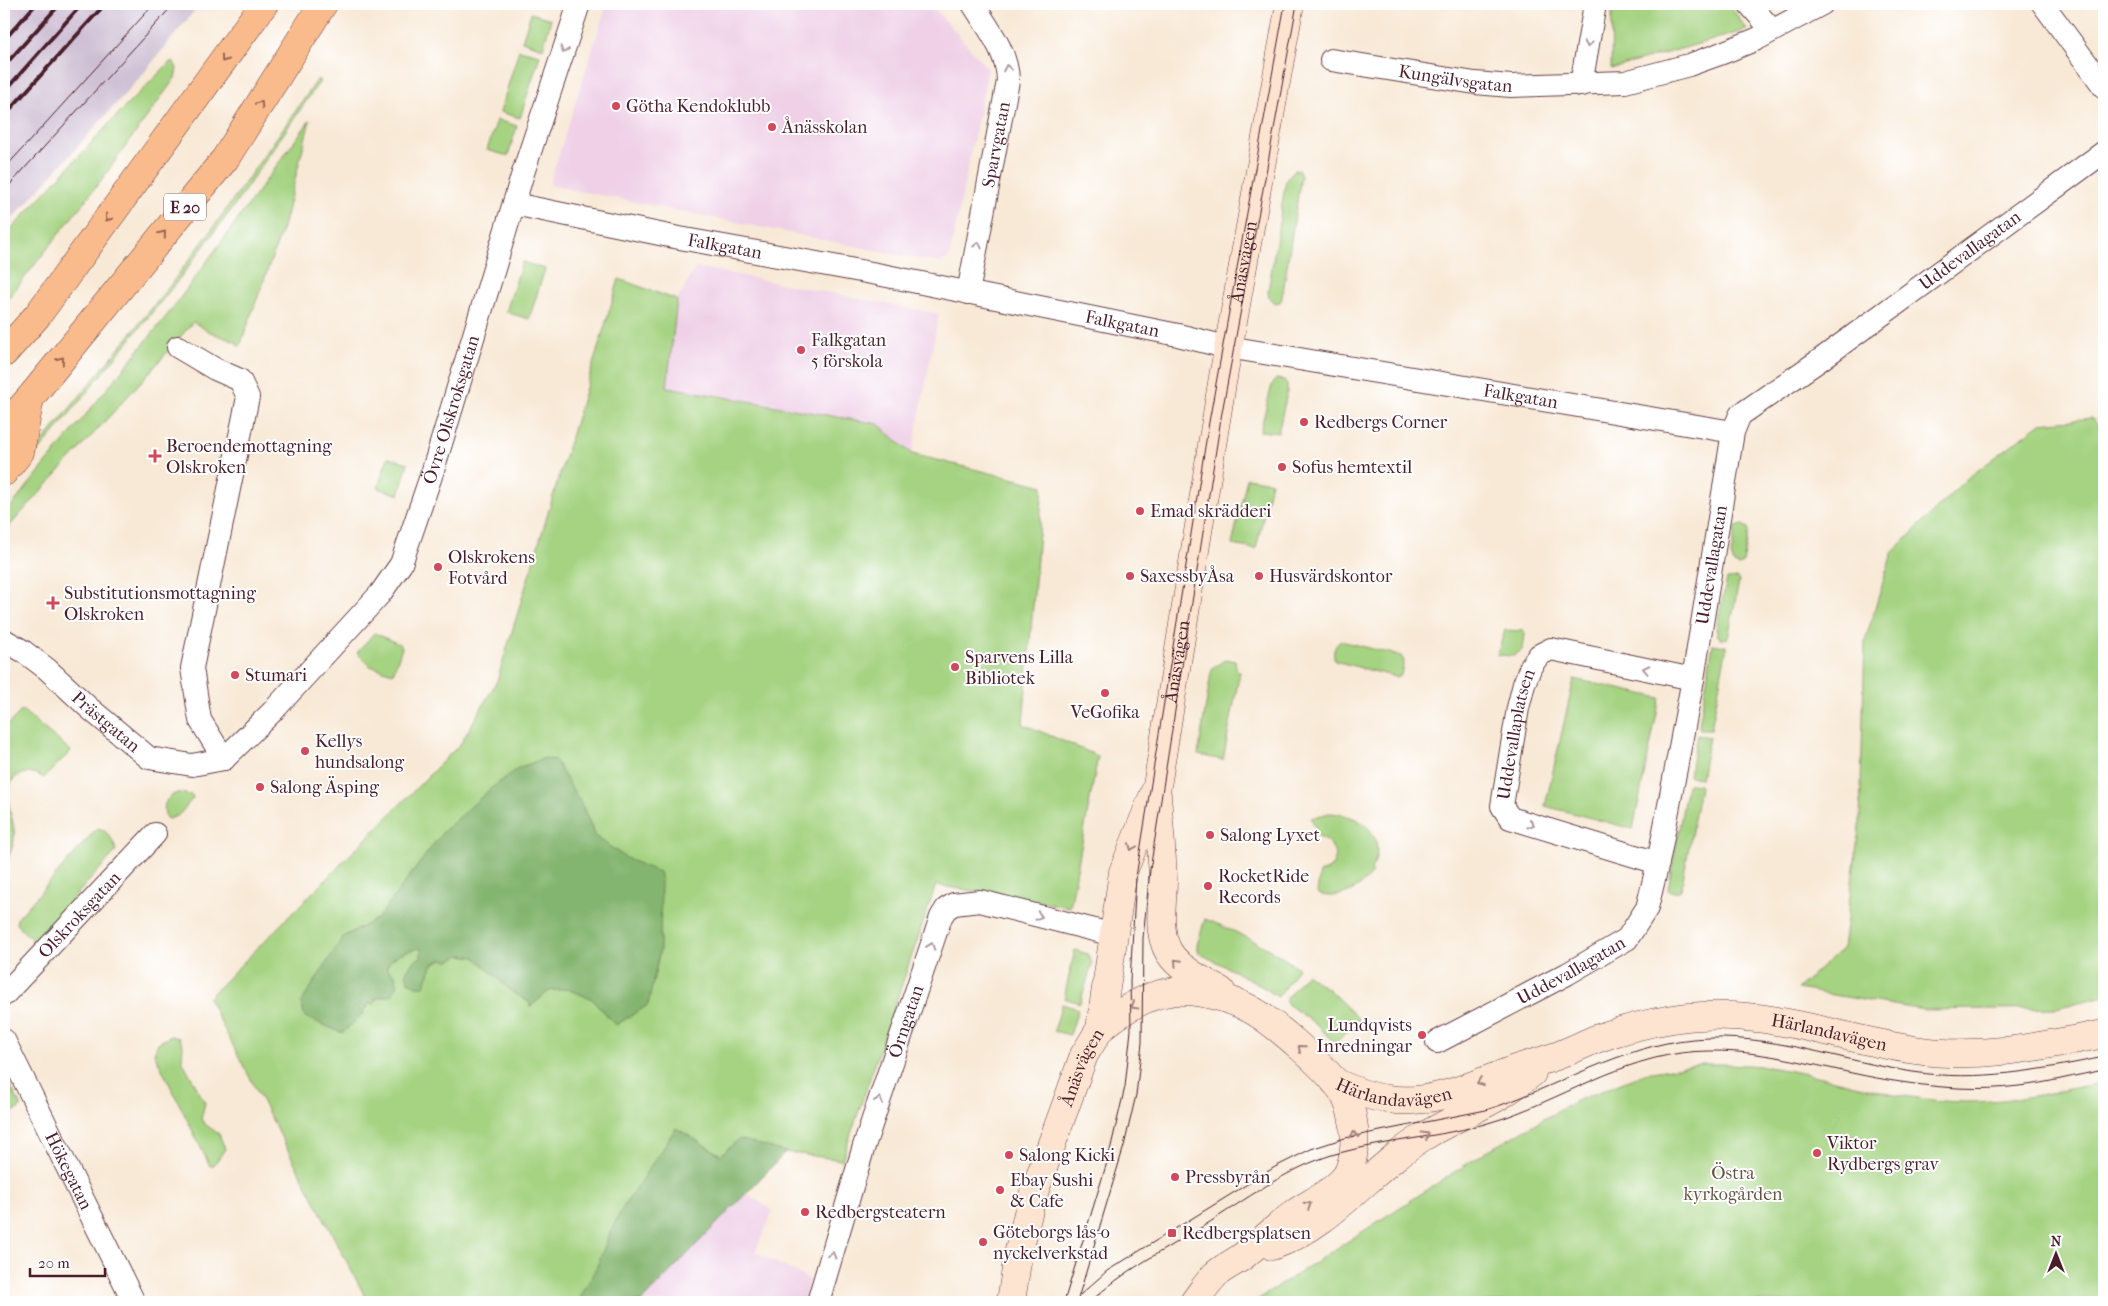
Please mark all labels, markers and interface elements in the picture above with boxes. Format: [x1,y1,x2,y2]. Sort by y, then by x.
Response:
one-way arrow [1583,40,1593,49]
one-way arrow [559,45,569,54]
one-way arrow [222,53,230,62]
street label: Kungälvsgatan [1397,60,1514,97]
one-way arrow [1002,63,1012,72]
place label: Götha Kendoklubb [626,96,770,117]
street label: Sparvgatan [978,99,1014,189]
one-way arrow [253,100,263,109]
marker: Götha Kendoklubb [610,100,622,112]
place label: Ånässkolan [781,116,868,138]
marker: Ånässkolan [766,121,778,133]
road number: E 20 [164,193,206,220]
street label: Uddevallagatan [1915,206,2025,295]
one-way arrow [105,212,114,222]
street label: Ånäsvägen [1225,219,1261,306]
street label: Falkgatan [686,229,764,263]
one-way arrow [158,231,167,240]
one-way arrow [972,240,982,249]
street label: Falkgatan [1083,306,1162,342]
place label: Falkgatan 5 förskola [811,330,887,372]
street label: Övre Olskroksgatan [417,332,484,487]
marker: Falkgatan 5 förskola [795,344,807,356]
one-way arrow [55,357,63,366]
street label: Falkgatan [1482,380,1560,413]
place label: Redbergs Corner [1314,412,1448,433]
marker: Redbergs Corner [1298,416,1310,428]
place label: Beroendemottagning Olskroken [166,436,332,478]
marker: Beroendemottagning Olskroken [148,449,162,463]
place label: Sofus hemtextil [1292,457,1412,478]
marker: Sofus hemtextil [1276,461,1288,473]
place label: Emad skrädderi [1150,501,1272,522]
street label: Uddevallagatan [1691,503,1732,627]
marker: Emad skrädderi [1134,505,1146,517]
place label: Olskrokens Fotvård [448,547,535,589]
marker: Olskrokens Fotvård [432,561,444,573]
place label: SaxessbyÅsa [1140,565,1235,587]
place label: Husvärdskontor [1269,566,1393,587]
marker: SaxessbyÅsa [1124,570,1136,582]
marker: Husvärdskontor [1253,570,1265,582]
place label: Substitutionsmottagning Olskroken [64,583,256,625]
marker: Substitutionsmottagning Olskroken [46,596,60,610]
street label: Ånäsvägen [1159,618,1194,705]
place label: Sparvens Lilla Bibliotek [965,647,1074,689]
marker: Sparvens Lilla Bibliotek [949,661,961,673]
one-way arrow [1641,664,1650,675]
place label: Stumari [245,665,308,686]
street label: Uddevallaplatsen [1493,665,1540,801]
marker: Stumari [229,669,241,681]
street label: Prästgatan [67,687,145,757]
marker: VeGofika [1099,687,1111,699]
place label: VeGofika [1069,702,1140,723]
place label: Kellys hundsalong [315,731,404,773]
marker: Kellys hundsalong [299,745,311,757]
place label: Salong Äsping [270,776,379,798]
marker: Salong Äsping [254,781,266,793]
one-way arrow [1526,818,1535,828]
place label: Salong Lyxet [1220,825,1320,846]
marker: Salong Lyxet [1204,829,1216,841]
one-way arrow [1128,843,1138,851]
place label: RocketRide Records [1218,866,1309,908]
street label: Olskroksgatan [34,867,125,962]
marker: RocketRide Records [1202,880,1214,892]
one-way arrow [1035,910,1044,921]
street label: Uddevallagatan [1513,932,1630,1009]
one-way arrow [925,942,935,951]
one-way arrow [1174,959,1183,968]
street label: Örngatan [883,982,928,1061]
one-way arrow [1130,1000,1139,1010]
street label: Härlandavägen [1770,1010,1889,1055]
place label: Lundqvists Inredningar [1316,1015,1412,1057]
street label: Ånäsvägen [1054,1024,1109,1110]
marker: Lundqvists Inredningar [1416,1029,1428,1041]
one-way arrow [1297,1044,1306,1053]
street label: Härlandavägen [1333,1073,1454,1111]
one-way arrow [1477,1076,1485,1086]
one-way arrow [874,1096,884,1105]
street label: Hökegatan [41,1128,97,1214]
one-way arrow [1348,1131,1359,1139]
one-way arrow [1420,1132,1429,1142]
place label: Viktor Rydbergs grav [1826,1133,1940,1175]
place label: Salong Kicki [1019,1145,1116,1166]
marker: Viktor Rydbergs grav [1811,1147,1823,1159]
marker: Salong Kicki [1003,1149,1015,1161]
park label: Östra kyrkogården [1684,1162,1783,1205]
place label: Pressbyrån [1185,1167,1271,1188]
place label: Ebay Sushi & Cafe [1010,1170,1094,1212]
marker: Pressbyrån [1169,1171,1181,1183]
marker: Ebay Sushi & Cafe [994,1184,1006,1196]
place label: Redbergsteatern [815,1202,946,1223]
one-way arrow [1302,1202,1311,1211]
marker: Redbergsteatern [799,1206,811,1218]
place label: Göteborgs lås-o nyckelverkstad [993,1222,1110,1264]
place label: Redbergsplatsen [1182,1223,1312,1244]
marker: Redbergsplatsen [1166,1227,1178,1239]
north arrow [2030,1228,2080,1278]
text: N [2051,1233,2062,1250]
marker: Göteborgs lås-o nyckelverkstad [977,1236,989,1248]
scale bar [30,1246,105,1278]
one-way arrow [826,1252,836,1260]
text: 20 m [38,1254,70,1272]

